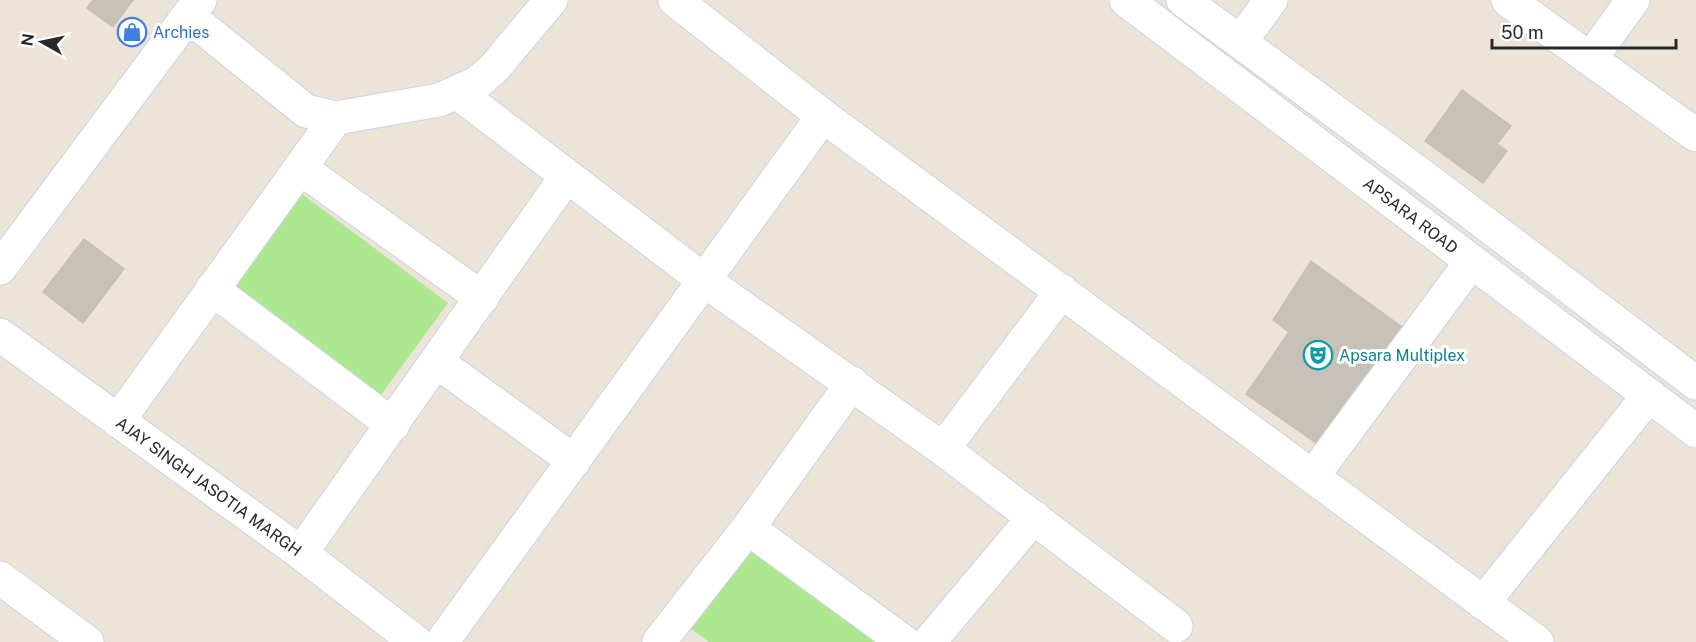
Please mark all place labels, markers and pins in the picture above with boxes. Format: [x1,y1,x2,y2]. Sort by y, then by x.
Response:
shop icon: Archies [116,16,148,48]
place label: Archies [153,23,209,42]
theatre icon: Apsara Multiplex [1302,339,1334,371]
place label: Apsara Multiplex [1339,346,1465,365]

